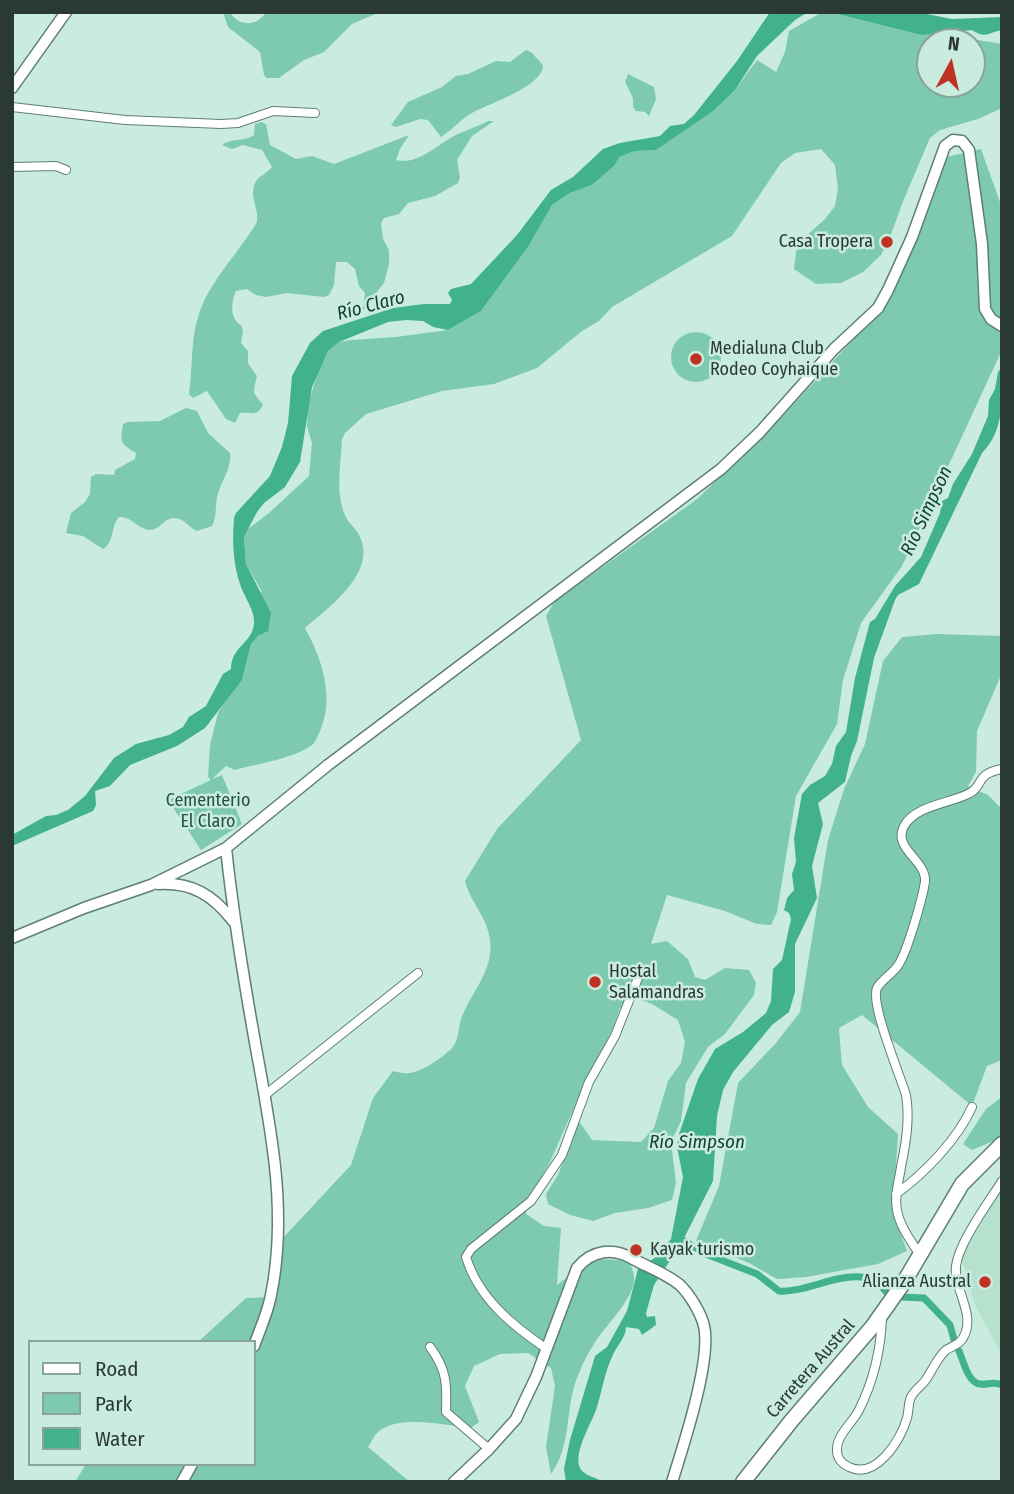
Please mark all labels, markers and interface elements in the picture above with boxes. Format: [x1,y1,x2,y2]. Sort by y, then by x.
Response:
north arrow [916,28,986,98]
text: N [946,32,961,56]
place label: Casa Tropera [779,231,873,253]
marker: Casa Tropera [879,234,895,250]
water label: Río Claro [334,286,408,326]
place label: Medialuna Club Rodeo Coyhaique [710,338,838,380]
marker: Medialuna Club Rodeo Coyhaique [688,351,704,367]
water label: Río Simpson [896,463,958,559]
park label: Cementerio El Claro [166,790,250,832]
place label: Hostal Salamandras [609,961,704,1004]
marker: Hostal Salamandras [587,974,603,990]
water label: Río Simpson [649,1132,745,1154]
place label: Kayak turismo [650,1239,754,1261]
marker: Kayak turismo [628,1242,644,1258]
place label: Alianza Austral [862,1271,971,1293]
marker: Alianza Austral [977,1274,993,1290]
street label: Carretera Austral [762,1315,860,1423]
legend [28,1340,256,1466]
text: Road [95,1356,139,1382]
text: Park [95,1391,132,1417]
text: Water [95,1426,145,1452]

